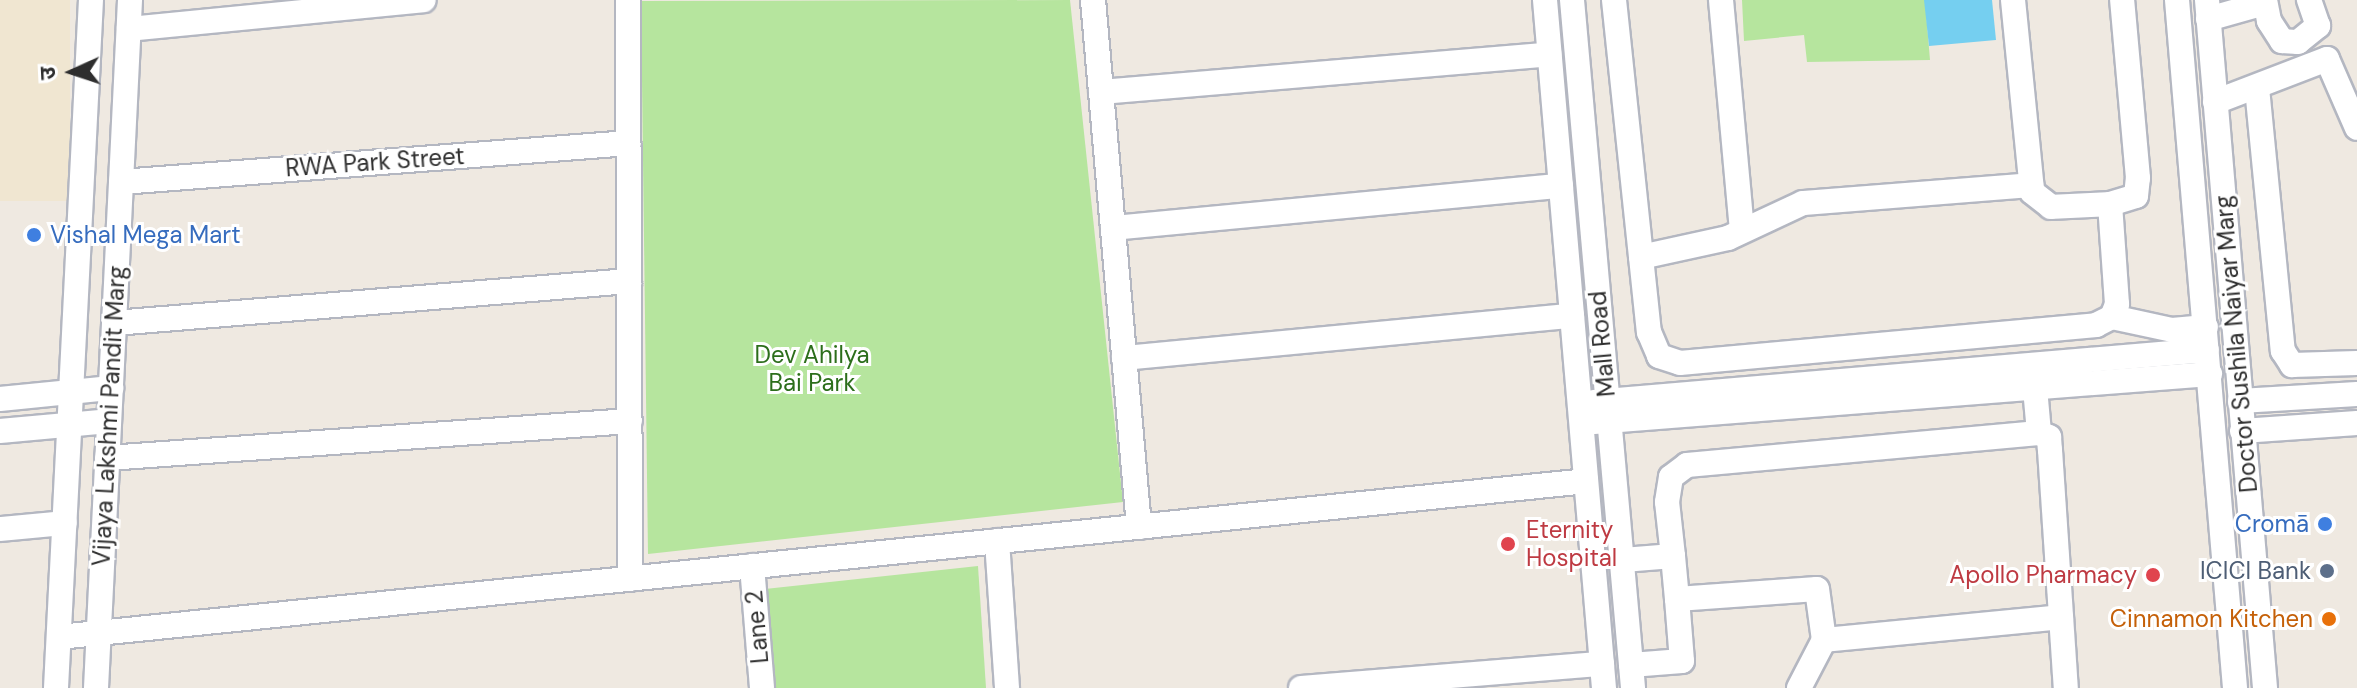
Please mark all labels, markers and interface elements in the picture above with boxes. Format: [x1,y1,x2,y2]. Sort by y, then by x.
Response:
north arrow [32,32,112,112]
text: उ [33,66,62,80]
street label: RWA Park Street [284,141,466,183]
street label: Doctor Sushila Naiyar Marg [2209,194,2263,494]
place label: Vishal Mega Mart [50,221,241,249]
marker: Vishal Mega Mart [25,226,43,244]
street label: Vijaya Lakshmi Pandit Marg [87,265,131,567]
street label: Mall Road [1583,290,1621,398]
park label: Dev Ahilya Bai Park [754,341,870,397]
place label: Cromā [2235,510,2309,538]
marker: Cromā [2316,515,2334,533]
place label: Eternity Hospital [1526,516,1617,572]
marker: Eternity Hospital [1497,533,1519,555]
place label: ICICI Bank [2200,557,2311,585]
place label: Apollo Pharmacy [1949,561,2137,589]
marker: ICICI Bank [2318,562,2336,580]
marker: Apollo Pharmacy [2144,566,2162,584]
street label: Lane 2 [739,589,775,665]
place label: Cinnamon Kitchen [2110,605,2313,633]
marker: Cinnamon Kitchen [2320,610,2338,628]

